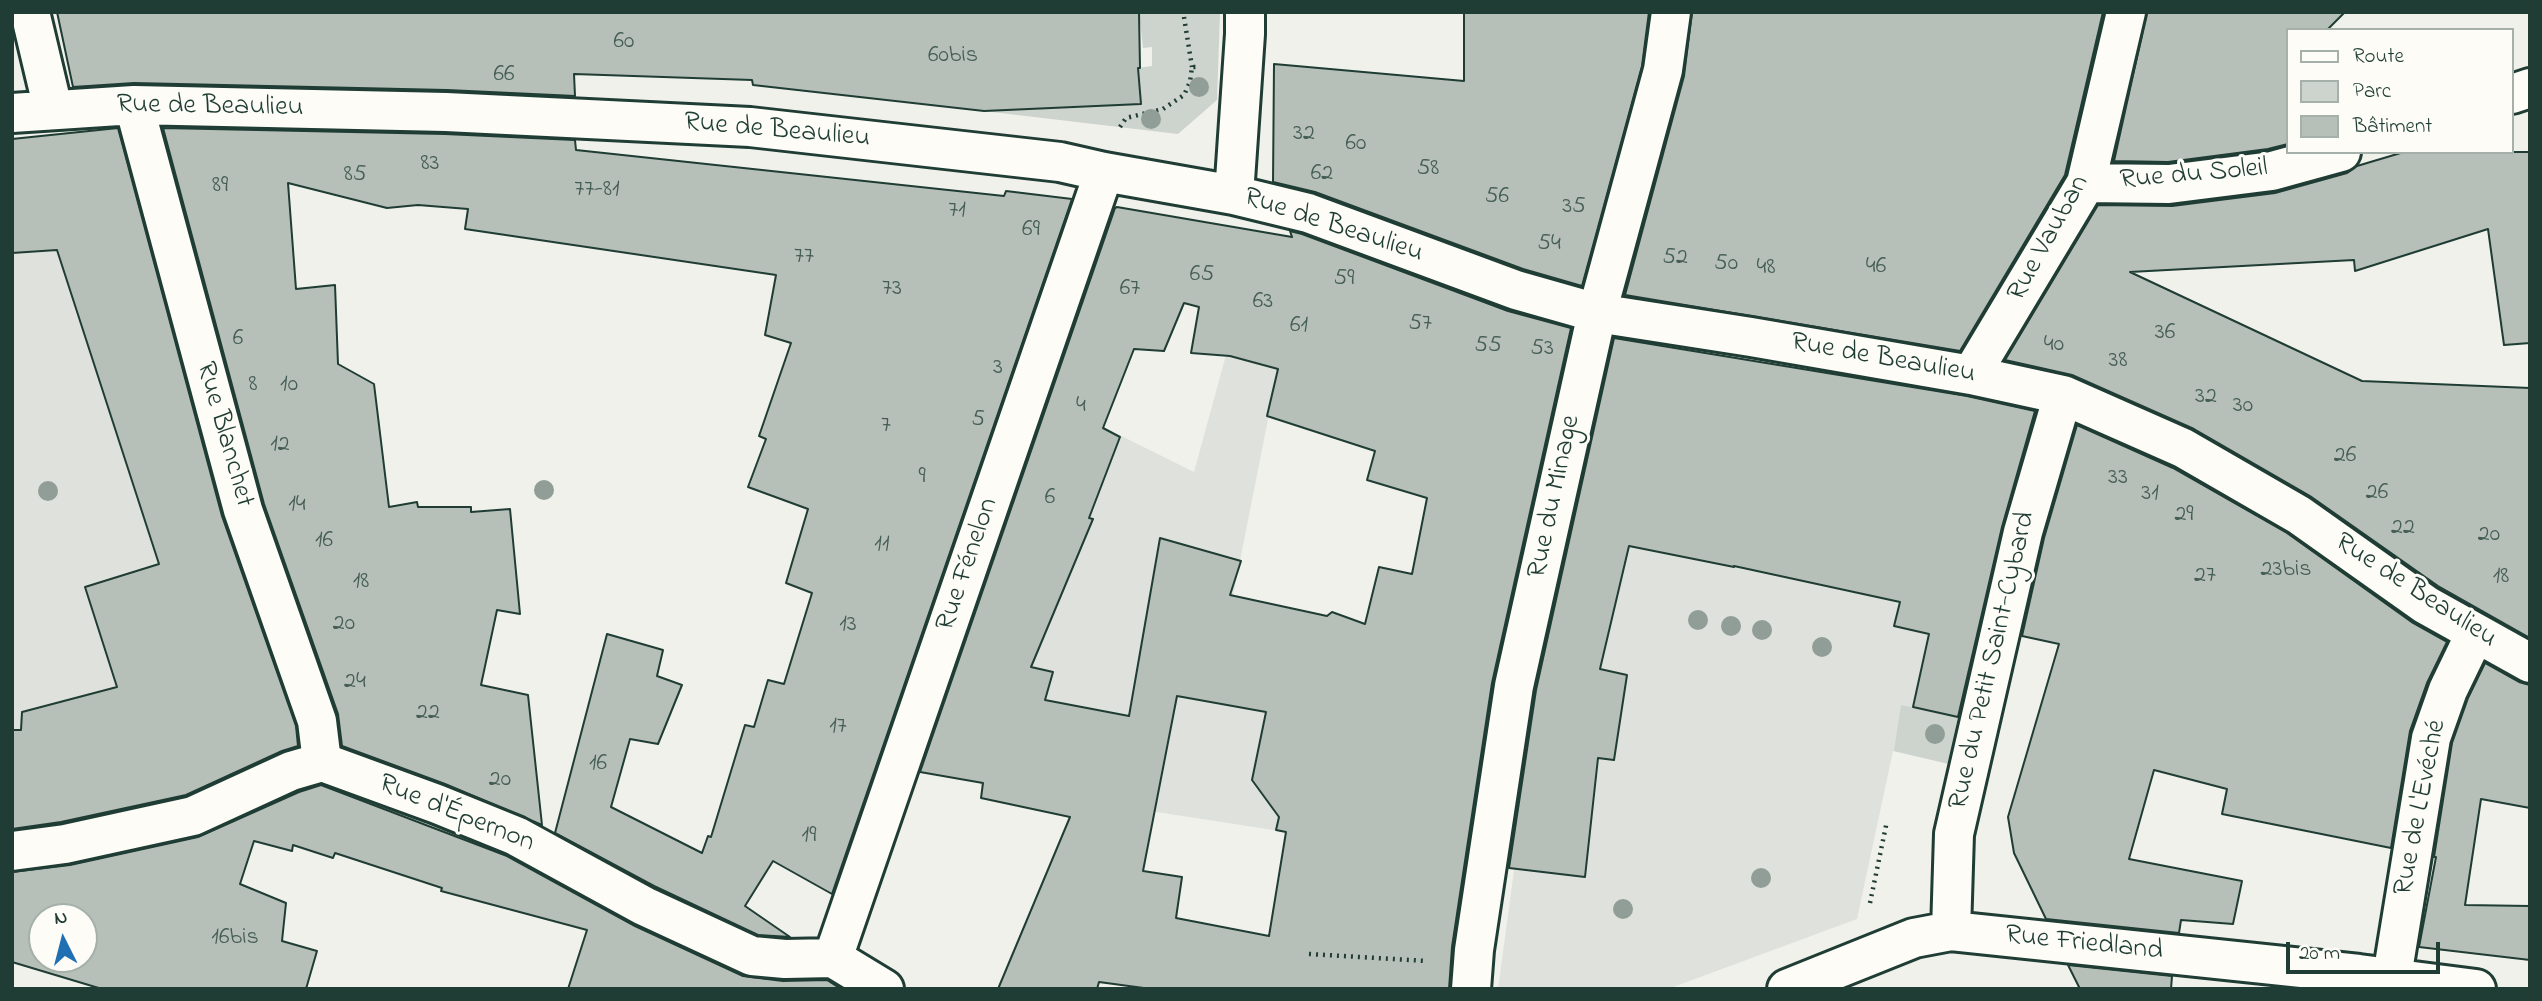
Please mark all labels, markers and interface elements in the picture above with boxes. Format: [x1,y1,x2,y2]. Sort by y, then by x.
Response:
legend [2286,28,2514,154]
house number: 60 [614,29,634,57]
text: Route [2353,42,2404,72]
house number: 60bis [928,43,978,71]
house number: 66 [493,62,515,90]
text: Parc [2353,77,2391,107]
street label: Rue de Beaulieu [116,90,304,126]
street label: Rue de Beaulieu [682,107,872,157]
text: Bâtiment [2353,112,2432,142]
house number: 32 [1293,121,1315,149]
house number: 60 [1346,131,1366,159]
house number: 83 [421,151,439,179]
street label: Rue du Soleil [2119,153,2269,199]
house number: 58 [1417,156,1439,184]
house number: 62 [1311,161,1333,189]
house number: 85 [344,162,366,190]
street label: Rue Vauban [2002,170,2098,308]
house number: 89 [212,173,228,201]
house number: 77-81 [574,177,620,205]
street label: Rue de Beaulieu [1239,182,1427,272]
house number: 56 [1485,184,1509,212]
house number: 35 [1562,194,1586,222]
house number: 71 [948,198,966,226]
house number: 69 [1022,217,1040,245]
house number: 54 [1537,231,1561,259]
house number: 77 [794,244,814,272]
house number: 52 [1662,245,1688,273]
house number: 50 [1714,251,1738,279]
house number: 46 [1866,254,1886,282]
house number: 48 [1757,255,1775,283]
house number: 65 [1190,262,1214,290]
house number: 59 [1334,266,1354,294]
house number: 73 [882,276,902,304]
house number: 67 [1120,276,1140,304]
house number: 63 [1253,289,1273,317]
house number: 57 [1408,311,1432,339]
house number: 61 [1290,313,1308,341]
house number: 36 [2155,320,2175,348]
house number: 6 [233,326,243,354]
street label: Rue de Beaulieu [1788,327,1978,393]
house number: 40 [2044,332,2064,360]
house number: 55 [1474,333,1502,361]
house number: 53 [1530,336,1554,364]
house number: 38 [2109,348,2127,376]
house number: 3 [993,355,1003,383]
street label: Rue Blanchet [186,359,260,511]
house number: 8 [249,372,257,400]
house number: 10 [280,372,298,400]
house number: 32 [2195,384,2217,412]
house number: 4 [1076,393,1086,421]
house number: 30 [2233,393,2253,421]
house number: 5 [971,407,985,435]
street label: Rue du Minage [1522,412,1590,582]
house number: 7 [881,413,891,441]
house number: 12 [270,432,290,460]
house number: 26 [2334,443,2356,471]
house number: 9 [918,464,926,492]
house number: 33 [2108,465,2128,493]
house number: 26 [2366,480,2388,508]
house number: 31 [2141,481,2159,509]
house number: 6 [1045,485,1055,513]
house number: 14 [288,492,306,520]
street label: Rue Fénelon [931,494,1007,636]
house number: 29 [2174,502,2194,530]
street label: Rue du Petit Saint-Cybard [1943,509,2045,813]
house number: 22 [2391,515,2415,543]
house number: 20 [2478,522,2500,550]
street label: Rue de Beaulieu [2327,527,2503,657]
house number: 16 [315,528,333,556]
house number: 11 [874,532,890,560]
house number: 23bis [2260,557,2312,585]
house number: 27 [2194,563,2216,591]
house number: 18 [2493,564,2509,592]
house number: 18 [353,569,369,597]
house number: 20 [333,611,355,639]
house number: 13 [839,612,857,640]
house number: 24 [344,669,366,697]
house number: 22 [416,700,440,728]
house number: 17 [829,714,847,742]
street label: Rue de L'Evéché [2389,717,2455,899]
house number: 16 [589,751,607,779]
house number: 20 [489,767,511,795]
street label: Rue d'Épernon [373,768,539,862]
house number: 19 [802,823,816,851]
north arrow [28,903,98,973]
text: N [53,905,69,933]
street label: Rue Friedland [2004,920,2164,970]
house number: 16bis [211,925,259,953]
scale bar [2290,928,2444,972]
text: 20 m [2299,939,2340,969]

